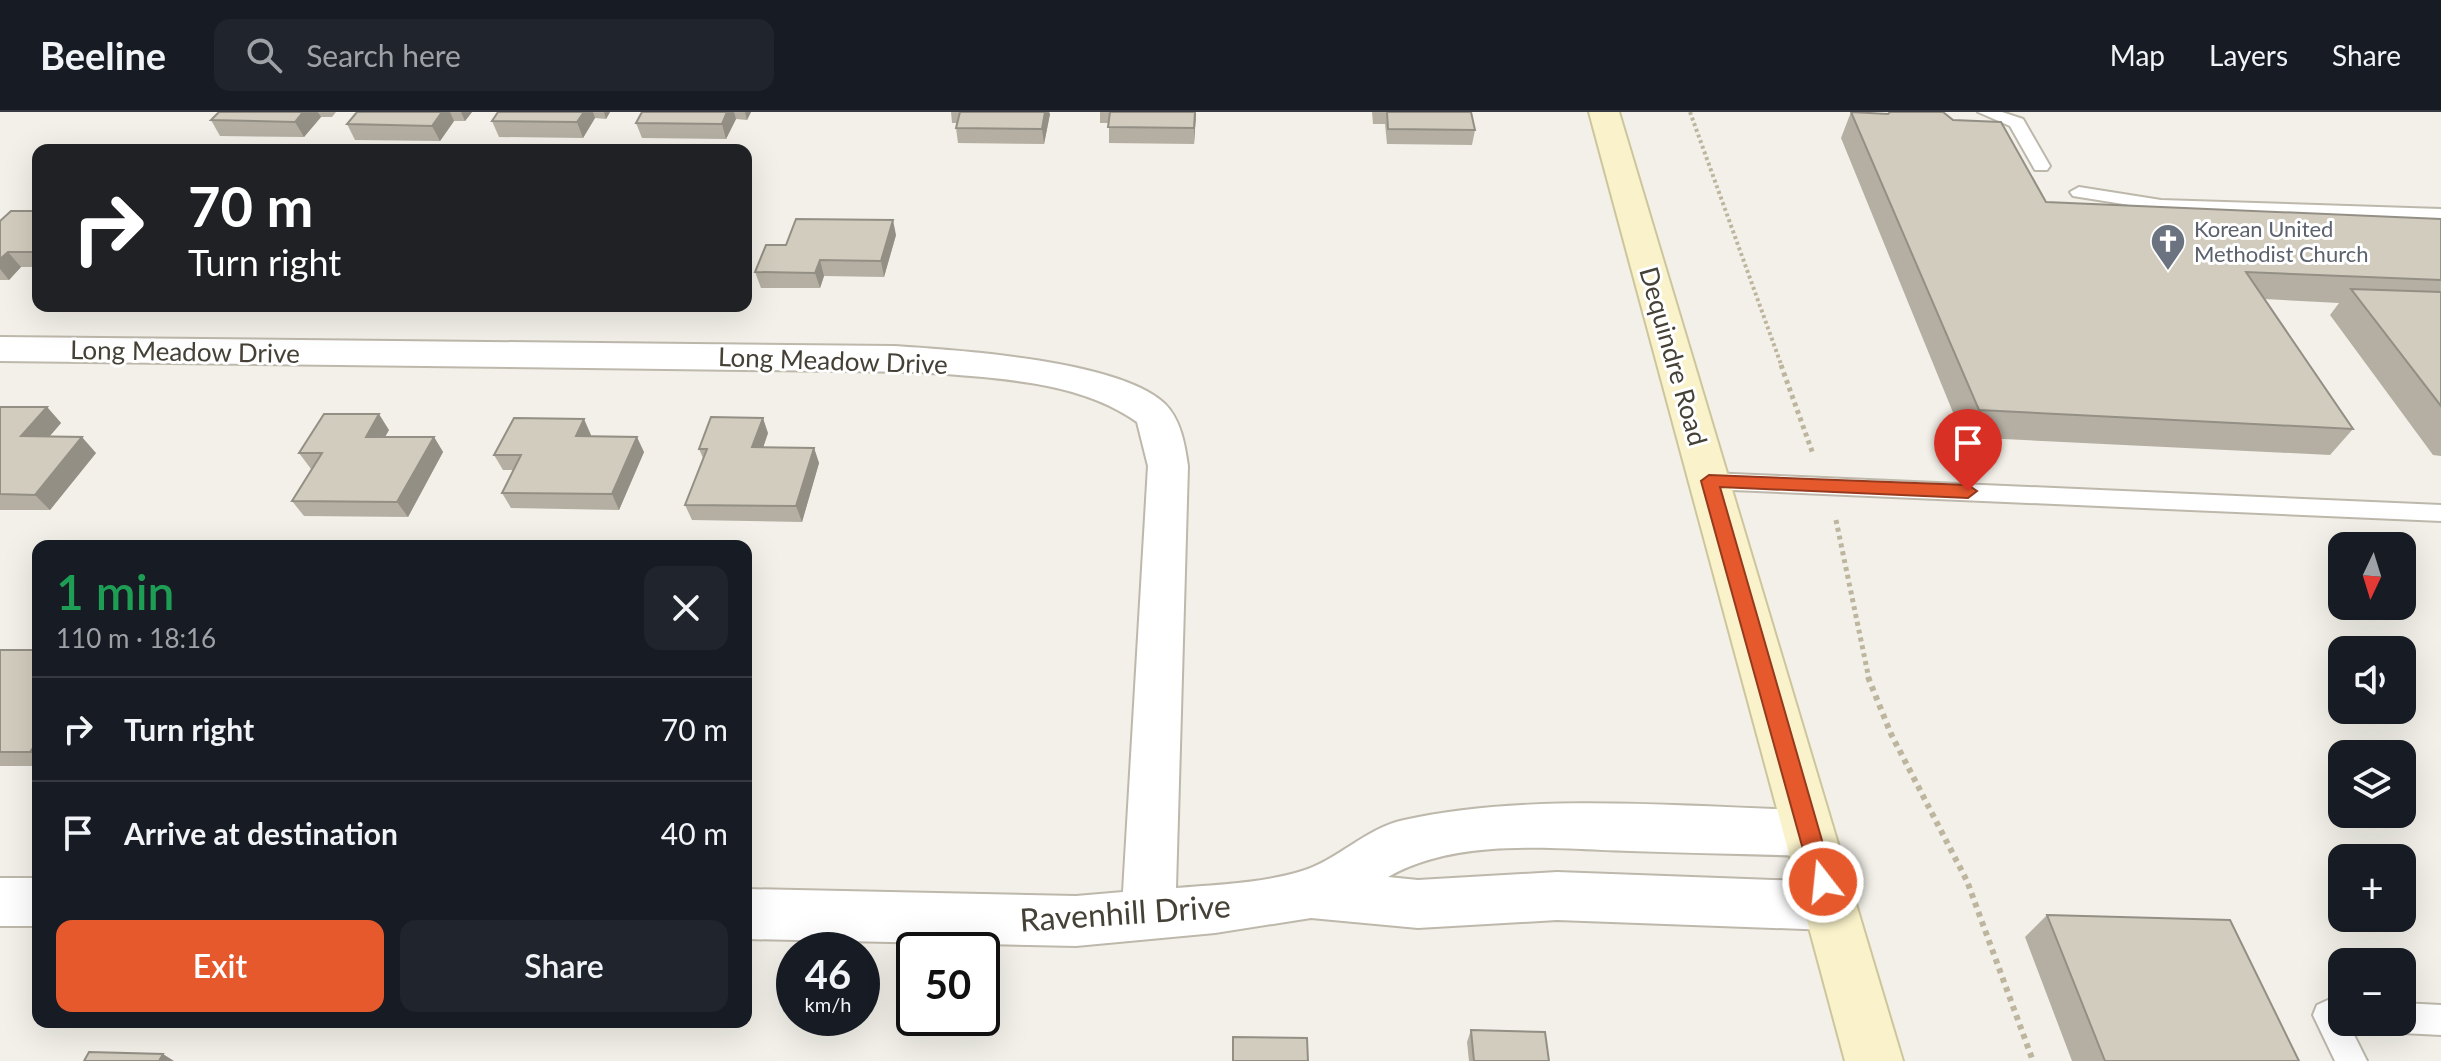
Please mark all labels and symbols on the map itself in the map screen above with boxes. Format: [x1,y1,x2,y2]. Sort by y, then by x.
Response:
place label: Korean United Methodist Church [2194,215,2368,267]
church icon: Korean United Methodist Church [2149,222,2187,272]
street label: Dequindre Road [1633,263,1715,449]
street label: Long Meadow Drive [70,333,300,369]
street label: Long Meadow Drive [718,340,948,380]
pin [1934,409,2002,491]
north arrow [2328,532,2416,620]
position arrow [1781,840,1865,924]
street label: Ravenhill Drive [1018,885,1232,939]
speed limit sign: 50 [896,932,1000,1036]

